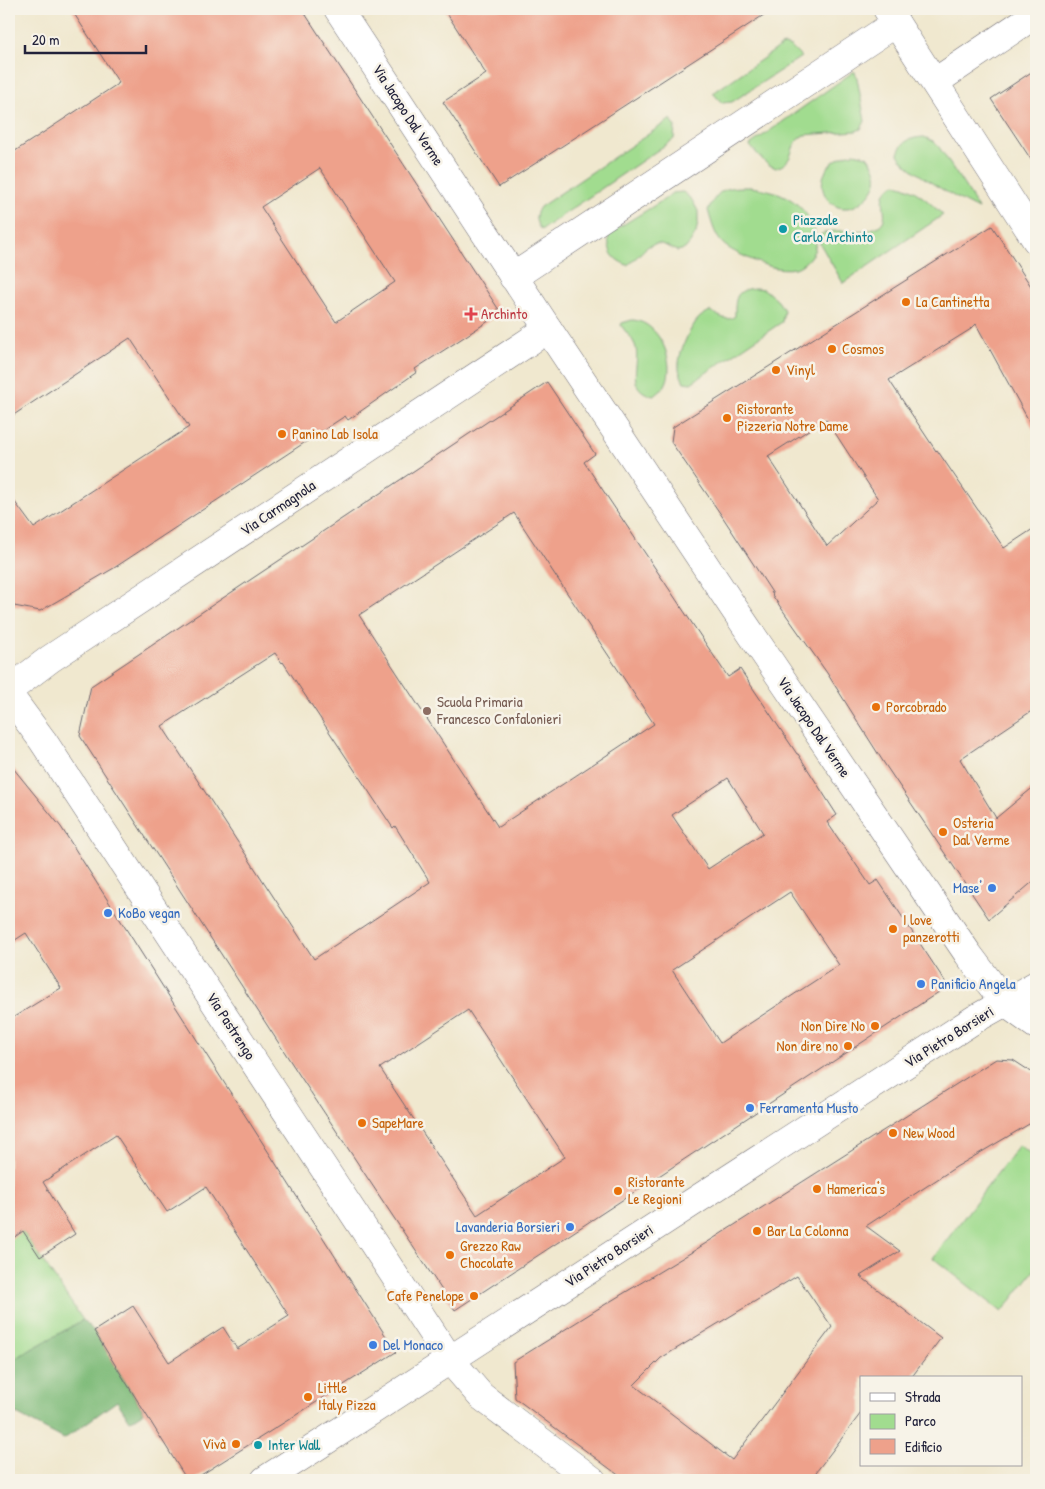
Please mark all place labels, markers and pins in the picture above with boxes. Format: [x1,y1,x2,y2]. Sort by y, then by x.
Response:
place label: Piazzale Carlo Archinto [793,209,873,247]
marker: Piazzale Carlo Archinto [777,223,789,235]
place label: La Cantinetta [916,291,989,312]
marker: La Cantinetta [900,296,912,308]
place label: Archinto [481,303,528,324]
marker: Archinto [465,308,477,320]
place label: Cosmos [842,338,884,359]
marker: Cosmos [826,343,838,355]
place label: Vinyl [786,359,815,380]
marker: Vinyl [770,364,782,376]
place label: Ristorante Pizzeria Notre Dame [737,398,848,436]
marker: Ristorante Pizzeria Notre Dame [721,412,733,424]
place label: Panino Lab Isola [292,423,378,444]
marker: Panino Lab Isola [276,428,288,440]
place label: Scuola Primaria Francesco Confalonieri [436,691,562,729]
place label: Porcobrado [886,696,947,717]
marker: Porcobrado [870,701,882,713]
marker: Scuola Primaria Francesco Confalonieri [421,705,433,717]
place label: Osteria Dal Verme [953,812,1010,850]
marker: Osteria Dal Verme [937,826,949,838]
place label: Mase' [953,877,982,898]
marker: Mase' [986,882,998,894]
place label: KoBo vegan [118,902,181,923]
marker: KoBo vegan [102,907,114,919]
place label: I love panzerotti [903,909,960,947]
marker: I love panzerotti [887,923,899,935]
place label: Panificio Angela [931,973,1016,994]
marker: Panificio Angela [915,978,927,990]
place label: Non Dire No [801,1015,865,1036]
marker: Non Dire No [869,1020,881,1032]
place label: Non dire no [777,1035,838,1056]
marker: Non dire no [842,1040,854,1052]
place label: Ferramenta Musto [759,1097,858,1118]
marker: Ferramenta Musto [744,1102,756,1114]
place label: SapeMare [372,1112,424,1133]
marker: SapeMare [356,1117,368,1129]
place label: New Wood [903,1122,955,1143]
marker: New Wood [887,1127,899,1139]
place label: Ristorante Le Regioni [628,1171,685,1209]
place label: Hamerica's [827,1178,885,1199]
marker: Hamerica's [811,1183,823,1195]
marker: Ristorante Le Regioni [612,1185,624,1197]
place label: Lavanderia Borsieri [456,1216,560,1237]
place label: Bar La Colonna [767,1220,848,1241]
marker: Lavanderia Borsieri [564,1221,576,1233]
marker: Bar La Colonna [751,1225,763,1237]
place label: Grezzo Raw Chocolate [460,1235,521,1273]
marker: Grezzo Raw Chocolate [444,1249,456,1261]
place label: Cafe Penelope [387,1285,464,1306]
marker: Cafe Penelope [468,1290,480,1302]
place label: Del Monaco [383,1334,443,1355]
marker: Del Monaco [367,1339,379,1351]
place label: Little Italy Pizza [318,1377,376,1415]
marker: Little Italy Pizza [302,1391,314,1403]
place label: Vivà [202,1433,226,1454]
place label: Inter Wall [268,1434,321,1455]
marker: Vivà [230,1438,242,1450]
marker: Inter Wall [252,1439,264,1451]

